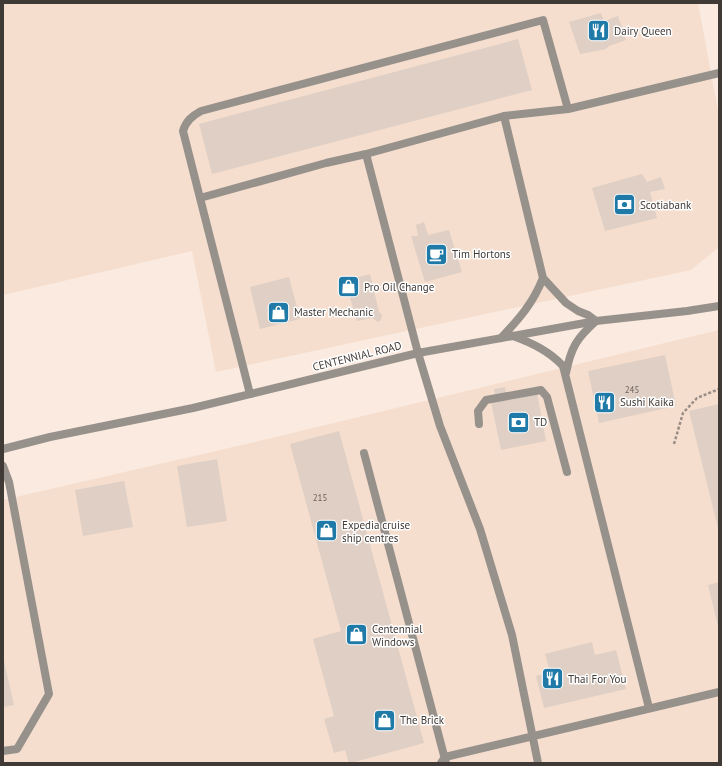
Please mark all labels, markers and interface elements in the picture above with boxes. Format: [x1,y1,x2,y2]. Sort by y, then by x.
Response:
restaurant icon: Dairy Queen [585,18,611,44]
place label: Dairy Queen [614,24,672,38]
bank icon: Scotiabank [612,192,638,218]
place label: Scotiabank [640,198,692,212]
cafe icon: Tim Hortons [424,241,450,267]
place label: Tim Hortons [452,247,511,261]
shop icon: Pro Oil Change [335,274,361,300]
place label: Pro Oil Change [364,280,435,294]
shop icon: Master Mechanic [266,299,292,325]
place label: Master Mechanic [294,305,373,319]
street label: CENTENNIAL ROAD [311,338,403,374]
house number: 245 [625,384,639,395]
restaurant icon: Sushi Kaika [592,389,618,415]
place label: Sushi Kaika [620,395,674,409]
bank icon: TD [506,409,532,435]
place label: TD [534,415,547,429]
house number: 215 [313,492,327,503]
shop icon: Expedia cruise ship centres [313,518,339,544]
place label: Expedia cruise ship centres [342,518,411,545]
shop icon: Centennial Windows [343,622,369,648]
place label: Centennial Windows [372,622,423,649]
restaurant icon: Thai For You [539,666,565,692]
place label: Thai For You [568,672,626,686]
shop icon: The Brick [371,707,397,733]
place label: The Brick [400,713,445,727]

